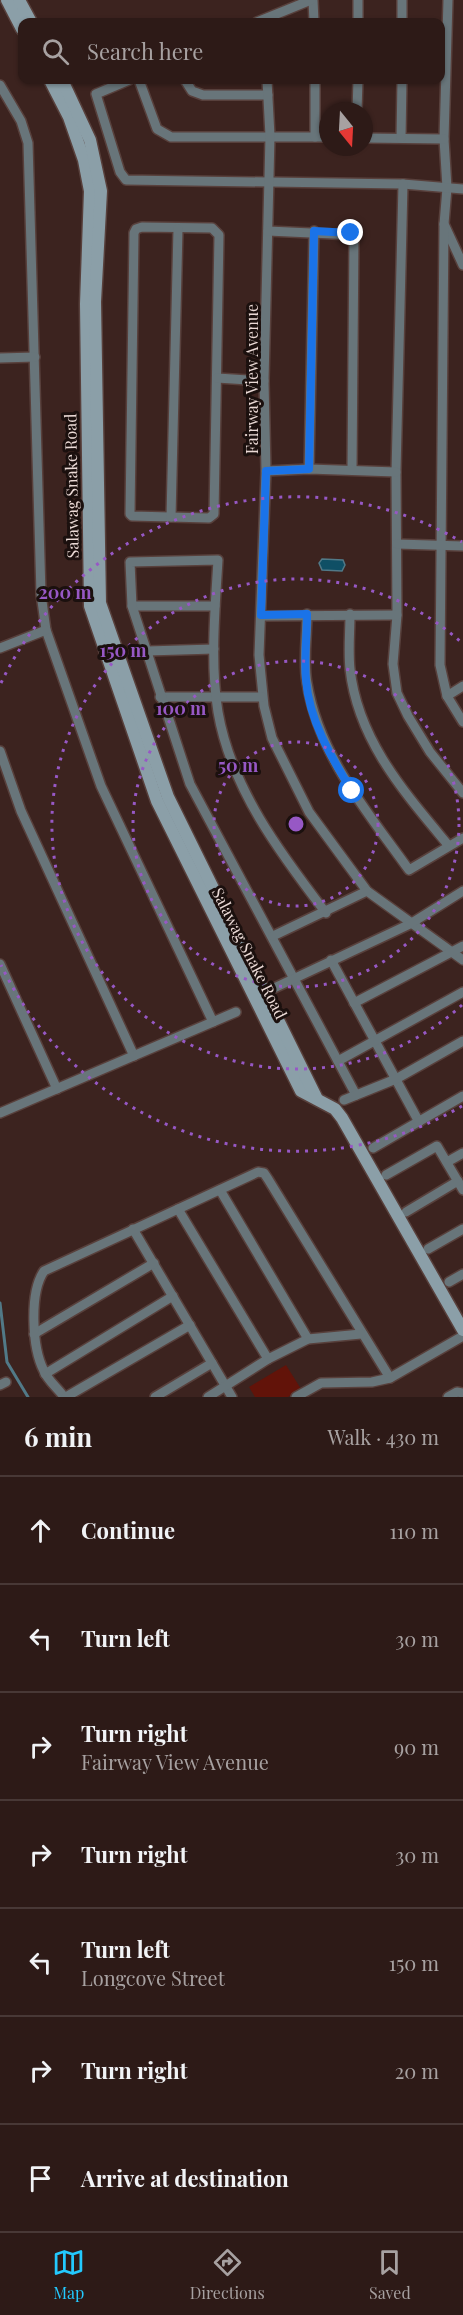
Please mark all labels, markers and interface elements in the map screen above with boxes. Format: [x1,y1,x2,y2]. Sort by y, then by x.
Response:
search box [18,18,445,84]
icon: search [39,35,72,68]
text: Search here [87,36,203,66]
north arrow [319,102,373,156]
route end [337,219,363,245]
street label: Fairway View Avenue [241,304,262,454]
street label: Salawag Snake Road [59,413,83,559]
text: 200 m [38,580,92,604]
text: 150 m [99,638,147,662]
text: 100 m [156,696,207,720]
text: 50 m [218,753,259,777]
route start [338,777,364,803]
centre of rings [286,814,306,834]
street label: Salawag Snake Road [208,884,292,1022]
text: 6 min [24,1419,92,1454]
text: Walk · 430 m [327,1423,439,1450]
icon: ahead [24,1514,57,1547]
text: Continue [81,1515,175,1545]
text: 110 m [389,1517,439,1544]
icon: left [24,1622,57,1655]
text: Turn left [81,1623,170,1653]
text: 30 m [395,1625,439,1652]
text: Turn right [81,1718,187,1748]
icon: right [24,1730,57,1763]
text: 90 m [394,1733,439,1760]
text: Fairway View Avenue [81,1748,269,1775]
icon: right [24,1838,57,1871]
text: Turn right [81,1839,187,1869]
text: 30 m [395,1841,439,1868]
text: Turn left [81,1934,170,1964]
icon: left [24,1946,57,1979]
text: 150 m [389,1949,439,1976]
text: Longcove Street [81,1964,225,1991]
icon: right [24,2054,57,2087]
text: Turn right [81,2055,187,2085]
text: 20 m [395,2057,439,2084]
icon: arrive [24,2162,57,2195]
text: Arrive at destination [81,2163,289,2193]
tab: Map [52,2246,85,2303]
tab: Directions [190,2246,265,2303]
tab: Saved [369,2246,411,2303]

